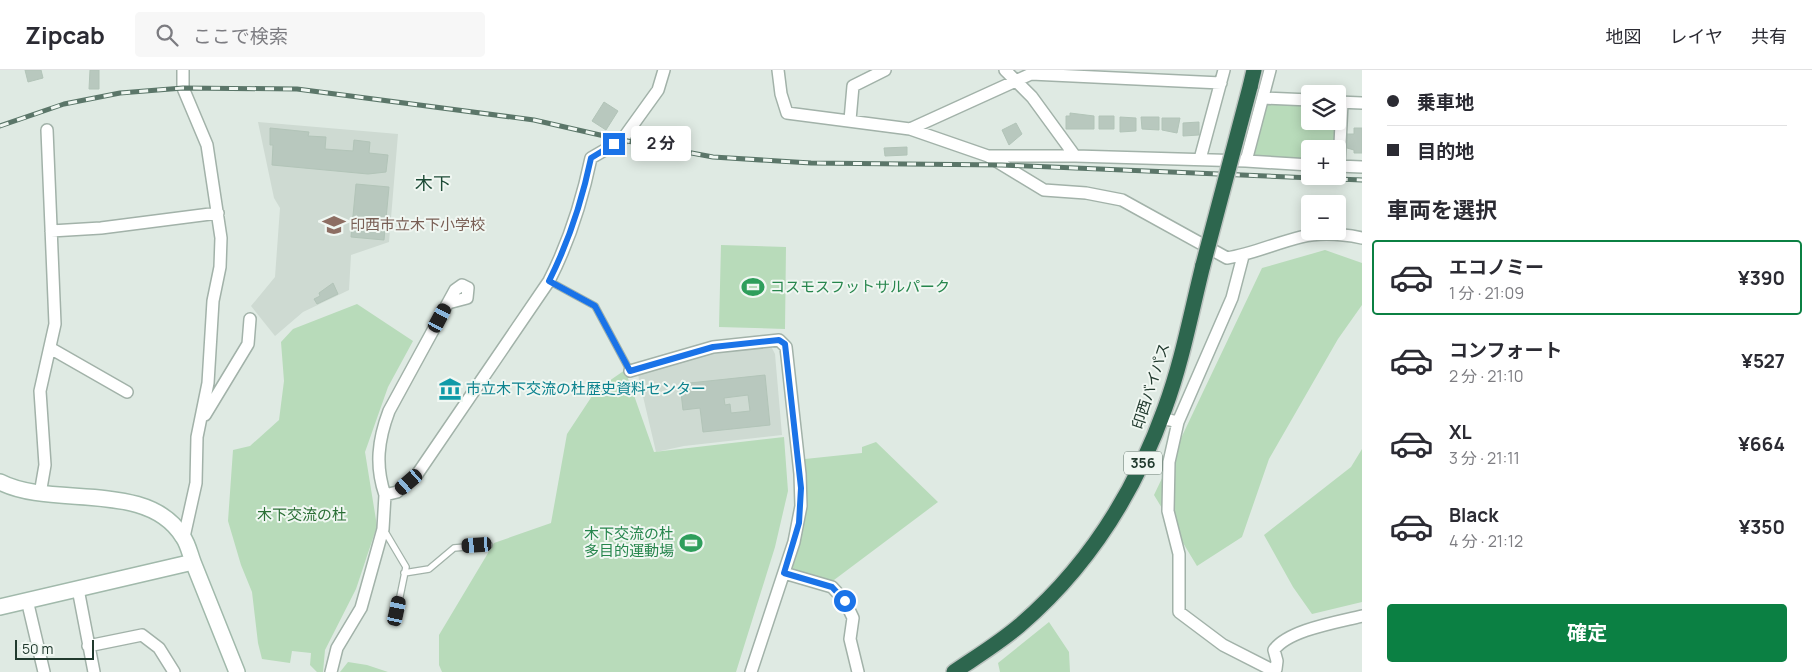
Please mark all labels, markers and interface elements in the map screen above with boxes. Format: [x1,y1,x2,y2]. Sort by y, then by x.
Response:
search box [135,12,485,57]
text: Zipcab [25,18,105,51]
icon: search [153,21,181,49]
text: ここで検索 [193,23,288,49]
text: 地図 [1606,24,1642,48]
text: レイヤ [1670,24,1723,48]
text: 共有 [1751,24,1787,48]
map controls [1301,85,1346,240]
button: layers [1301,85,1346,130]
text: 乗車地 [1417,89,1474,115]
callout: 2 分 [632,126,692,162]
text: 2 分 [647,132,675,154]
route end [603,133,625,155]
text: 目的地 [1417,138,1474,164]
button: + [1301,140,1346,185]
district label: 木下 [415,171,451,195]
button: − [1301,195,1346,240]
text: 車両を選択 [1387,195,1497,225]
school or university icon: 印西市立木下小学校 [321,212,347,238]
place label: 印西市立木下小学校 [350,214,485,235]
text: エコノミー [1449,254,1544,280]
icon: car [1389,255,1434,300]
text: ¥390 [1738,265,1785,291]
sports icon: コスモスフットサルパーク [740,274,766,300]
place label: コスモスフットサルパーク [770,276,950,297]
text: 1 分 · 21:09 [1449,282,1524,304]
car [426,301,453,335]
text: コンフォート [1449,337,1562,363]
icon: car [1389,338,1434,383]
street label: 印西バイパス [1127,340,1174,432]
text: ¥527 [1741,348,1785,374]
text: 2 分 · 21:10 [1449,365,1524,387]
museum icon: 市立木下交流の杜歴史資料センター [437,376,463,402]
place label: 市立木下交流の杜歴史資料センター [466,378,706,399]
text: XL [1449,419,1472,445]
icon: car [1389,421,1434,466]
text: ¥664 [1738,431,1785,457]
text: 3 分 · 21:11 [1449,447,1520,469]
road number: 356 [1124,452,1162,474]
car [392,466,425,498]
text: Black [1449,502,1498,528]
park label: 木下交流の杜 [257,504,347,525]
icon: car [1389,504,1434,549]
text: ¥350 [1739,514,1785,540]
place label: 木下交流の杜 多目的運動場 [584,523,674,561]
sports icon: 木下交流の杜 多目的運動場 [678,530,704,556]
text: 4 分 · 21:12 [1449,530,1523,552]
car [461,536,492,554]
route start [834,590,856,612]
car [386,595,407,627]
button: 確定 [1387,604,1787,662]
scale bar [15,637,94,660]
text: 50 m [22,639,53,658]

